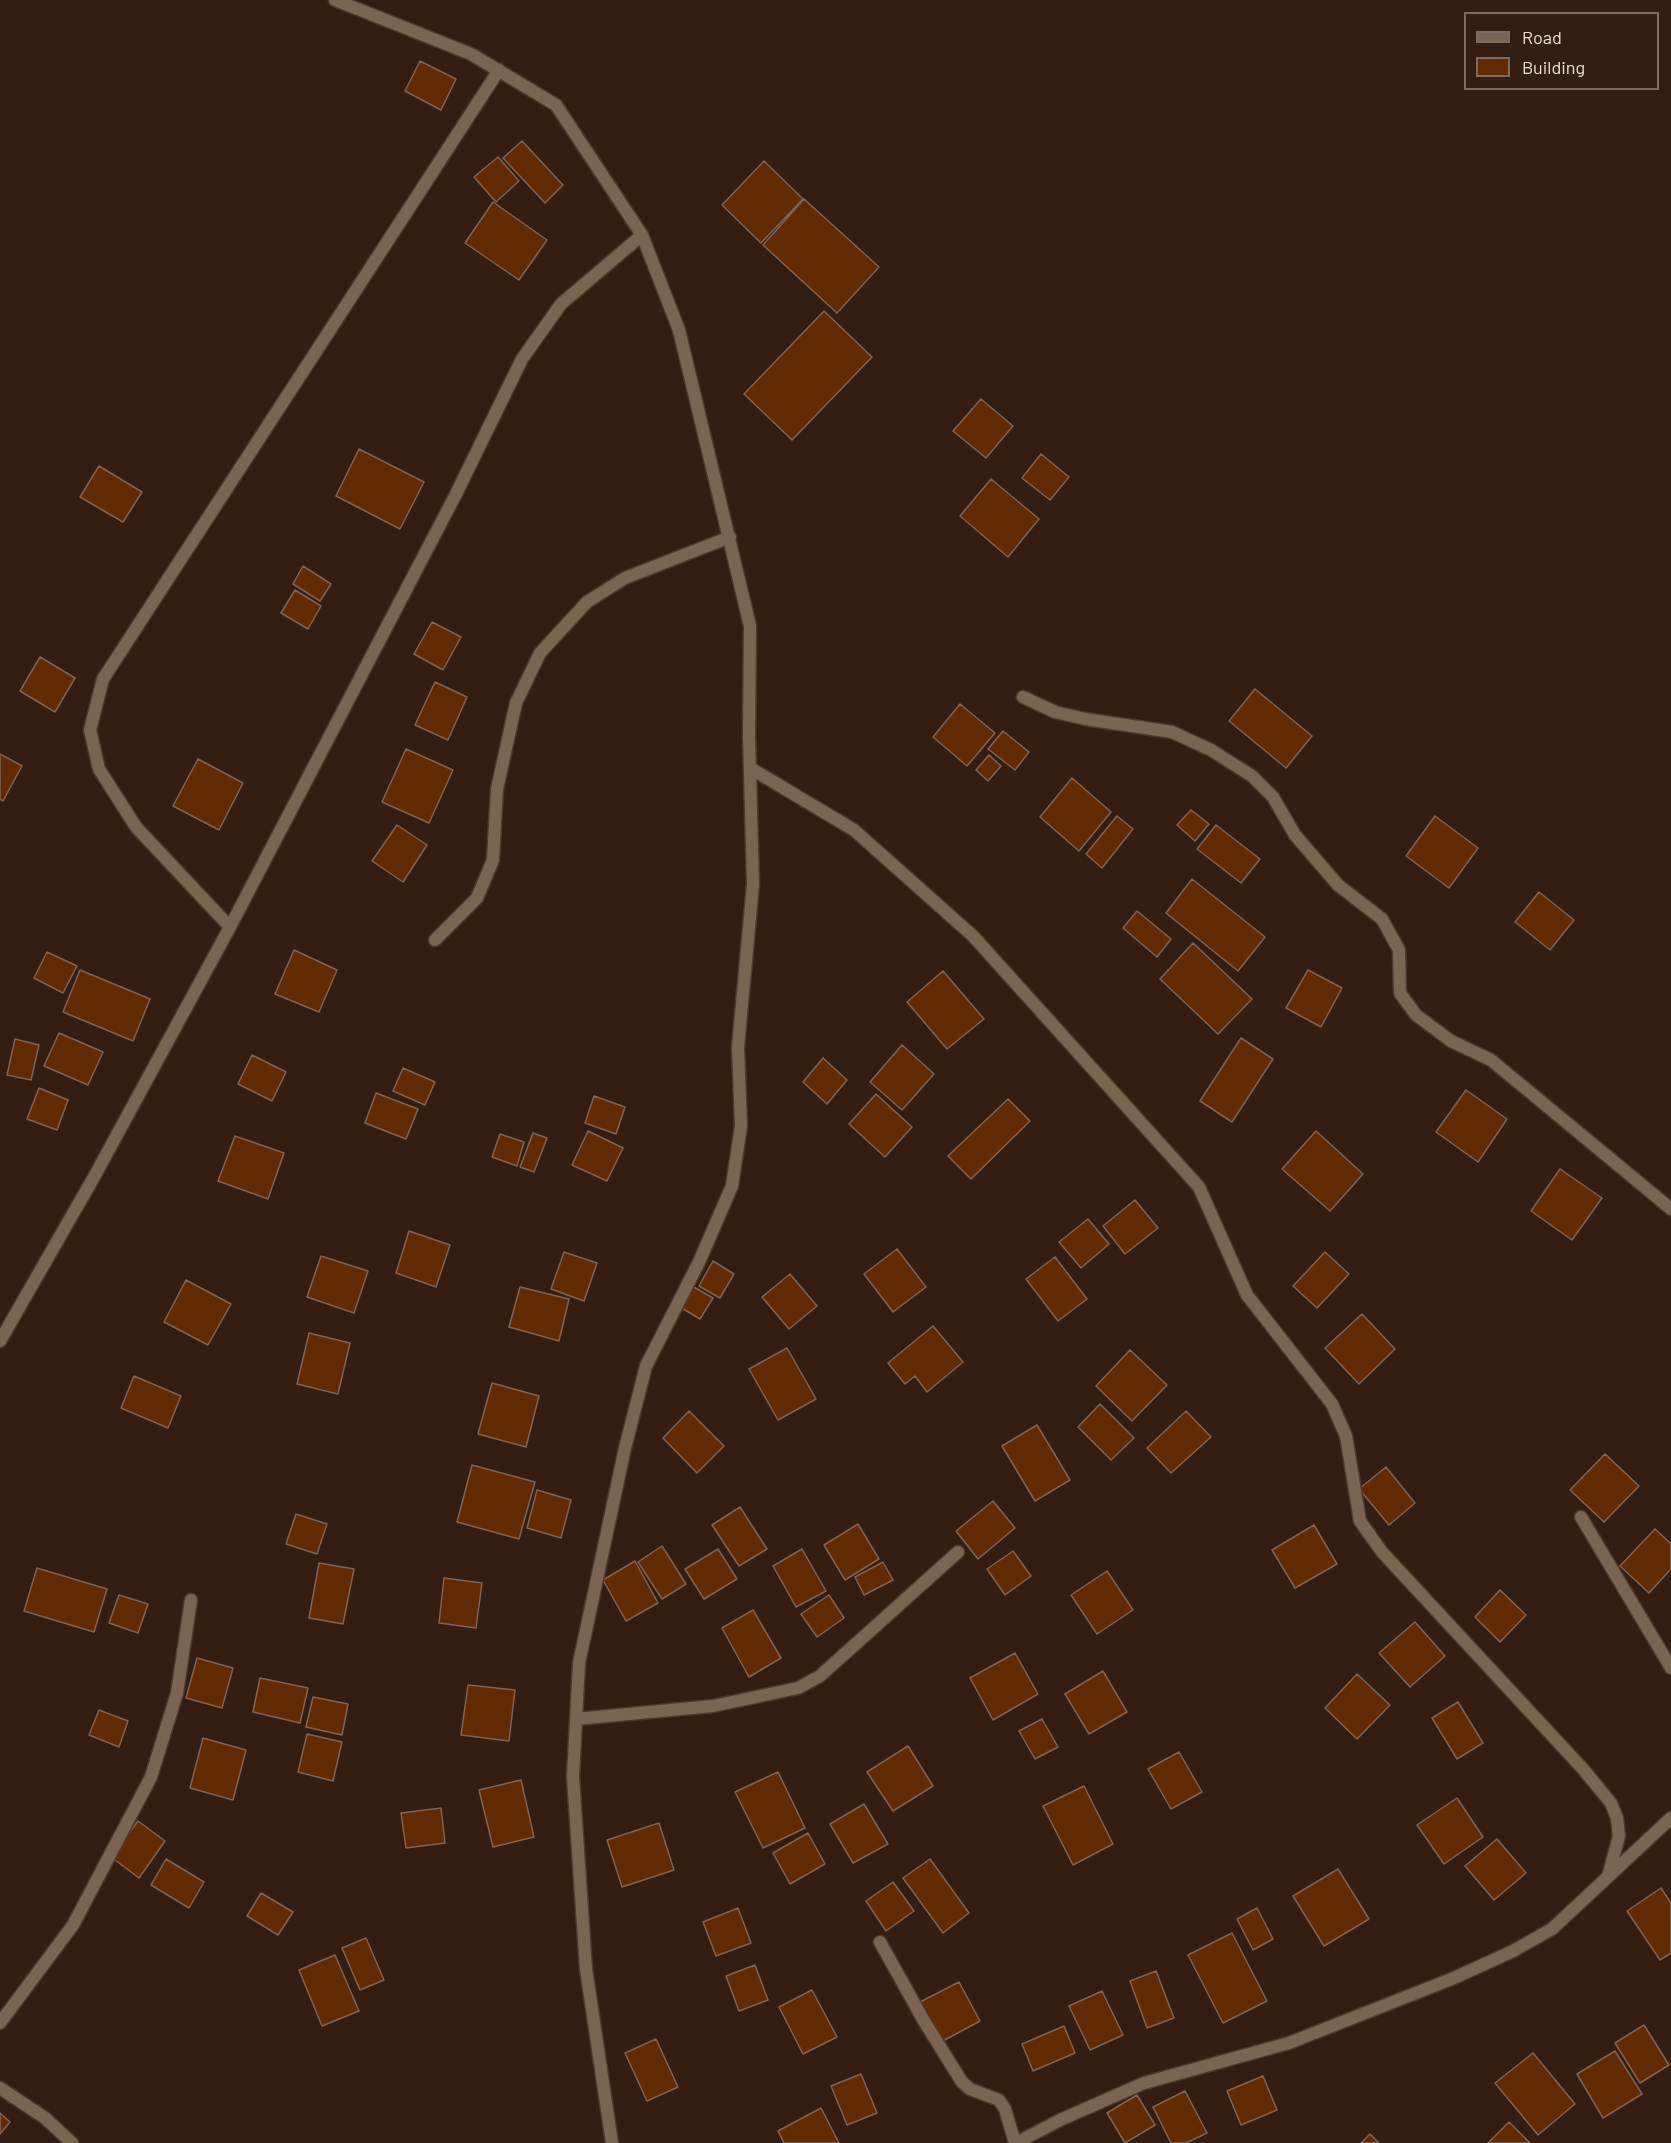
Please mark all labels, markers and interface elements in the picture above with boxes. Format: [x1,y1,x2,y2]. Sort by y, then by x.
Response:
legend [1464,12,1659,90]
text: Road [1522,26,1562,48]
text: Building [1522,56,1585,78]

